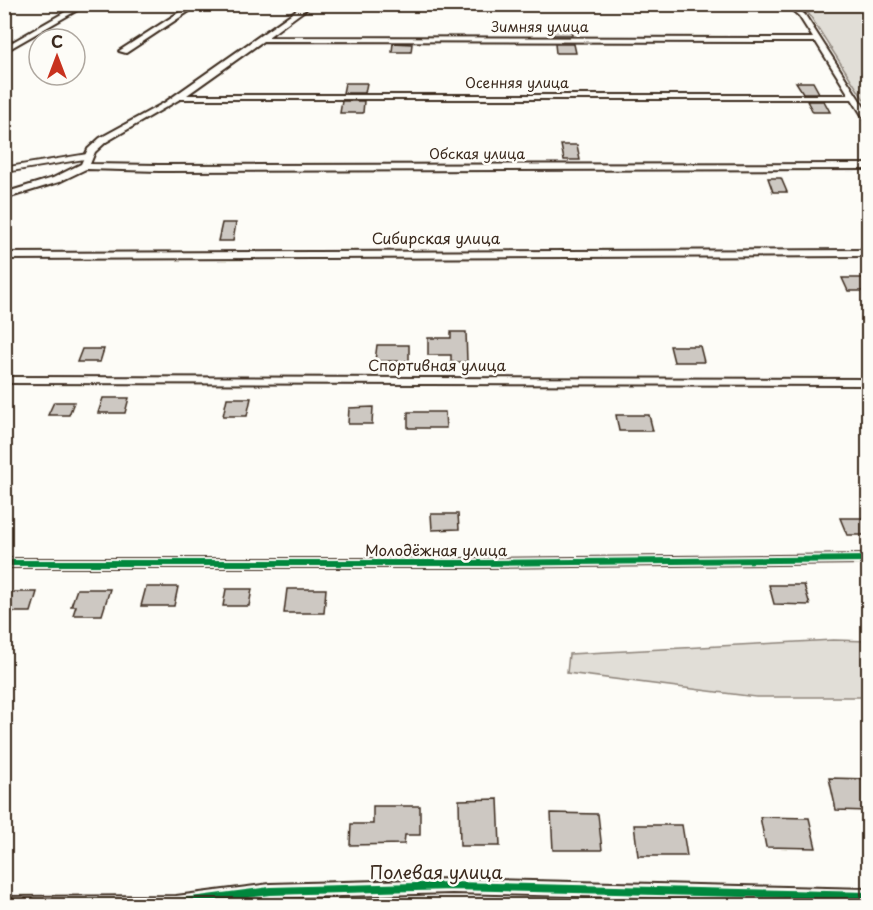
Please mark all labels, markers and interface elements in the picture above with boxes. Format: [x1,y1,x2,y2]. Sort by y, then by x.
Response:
street label: Зимняя улица [491,16,589,37]
north arrow [27,27,87,87]
text: С [51,29,63,53]
street label: Осенняя улица [465,72,569,93]
street label: Обская улица [429,143,525,164]
street label: Сибирская улица [372,226,501,249]
street label: Спортивная улица [368,353,506,376]
street label: Молодёжная улица [365,538,508,561]
street label: Полевая улица [369,858,503,885]

